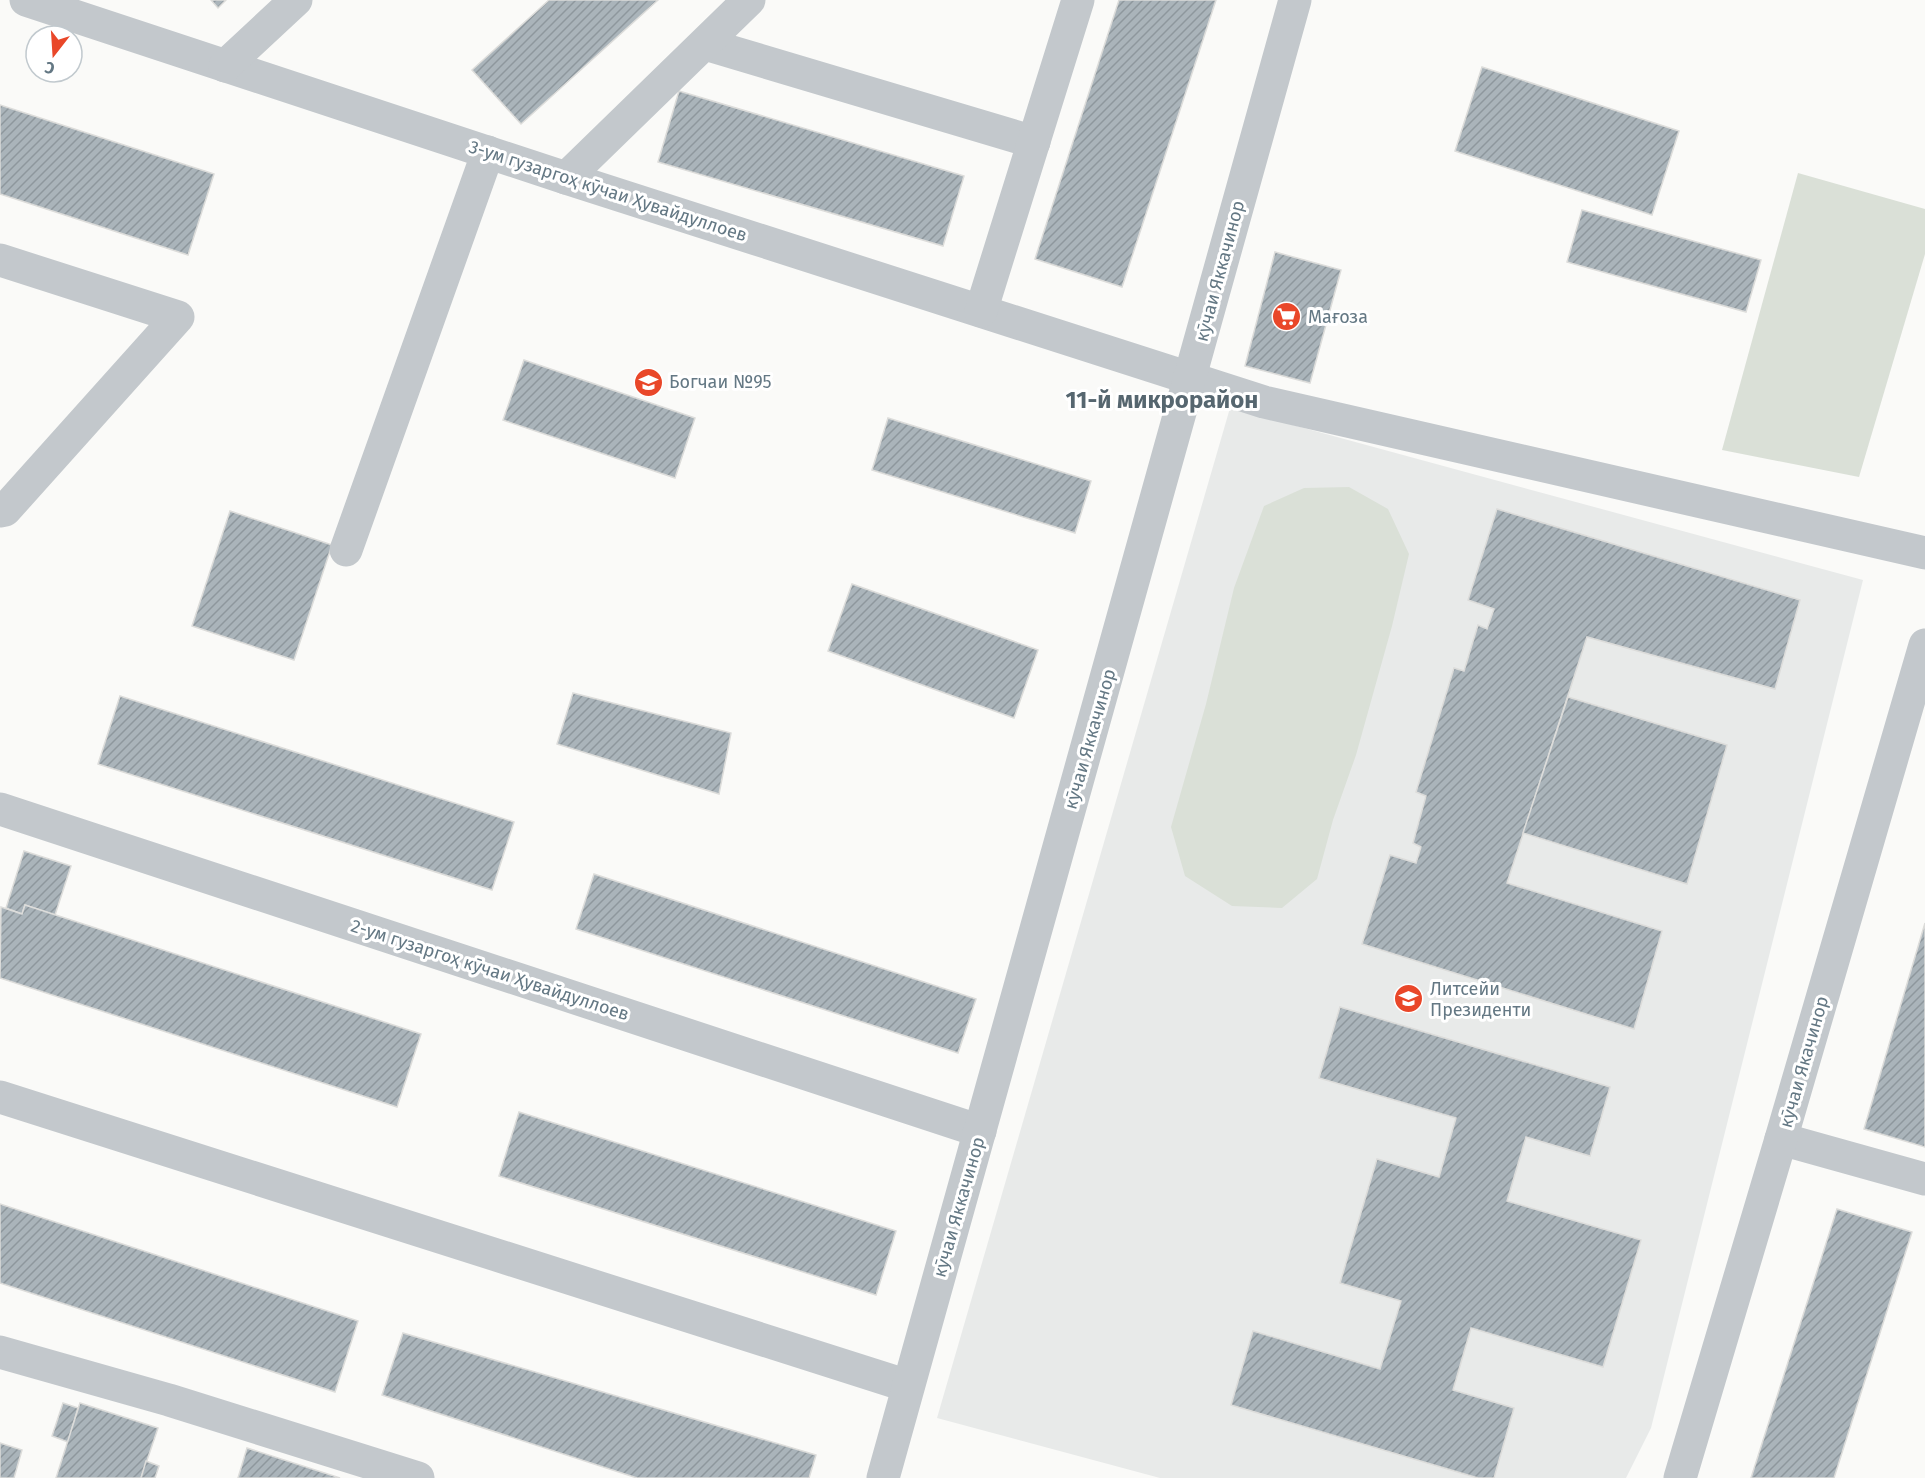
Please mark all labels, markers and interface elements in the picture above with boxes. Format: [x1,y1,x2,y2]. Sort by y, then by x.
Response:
north arrow [24,24,84,84]
text: С [42,57,57,78]
street label: 3-ум гузаргоҳ кӯчаи Ҳувайдуллоев [466,136,750,246]
street label: кӯчаи Яккачинор [1191,198,1249,344]
supermarket icon: Мағоза [1271,301,1303,333]
place label: Мағоза [1308,306,1368,328]
school or university icon: Богчаи №95 [632,366,664,398]
place label: Богчаи №95 [669,371,772,393]
district label: 11-й микрорайон [1066,386,1258,414]
street label: кӯчаи Яккачинор [1059,666,1121,812]
street label: 2-ум гузаргоҳ кӯчаи Ҳувайдуллоев [348,915,632,1025]
place label: Литсейи Президенти [1430,978,1531,1021]
school or university icon: Литсейи Президенти [1393,983,1425,1015]
street label: кӯчаи Якачинор [1775,994,1833,1130]
street label: кӯчаи Яккачинор [928,1134,990,1280]

